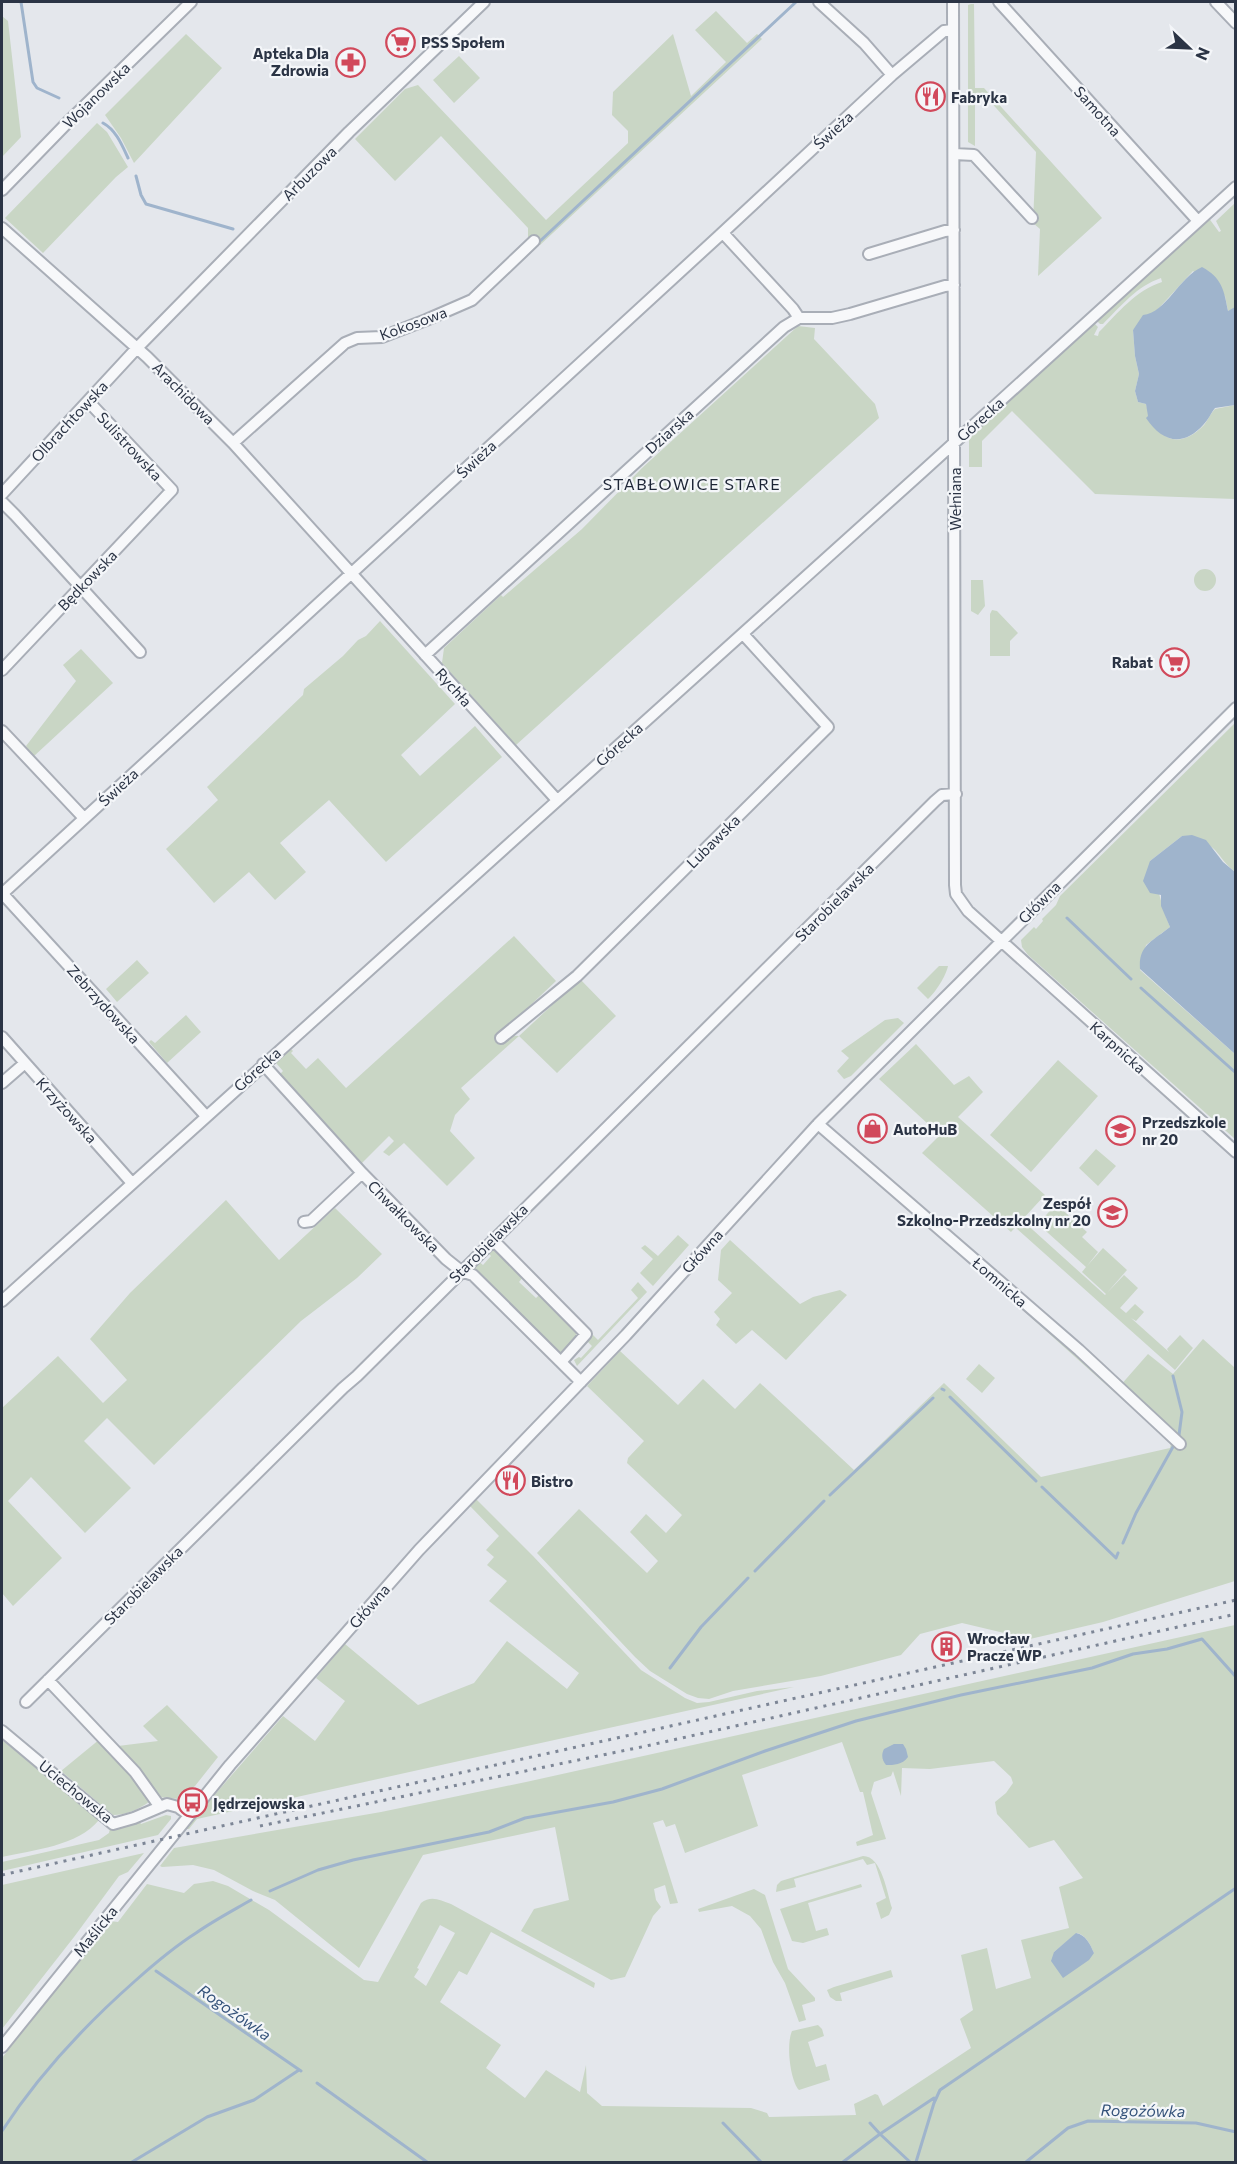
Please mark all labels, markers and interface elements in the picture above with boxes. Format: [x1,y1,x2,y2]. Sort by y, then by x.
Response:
north arrow [1159,18,1219,78]
supermarket icon: PSS Społem [384,26,416,58]
place label: PSS Społem [421,33,505,51]
place label: Apteka Dla Zdrowia [253,44,329,79]
text: N [1192,45,1214,63]
pharmacy icon: Apteka Dla Zdrowia [334,46,366,78]
street label: Wojanowska [58,58,134,132]
restaurant icon: Fabryka [914,81,946,113]
street label: Samotna [1071,82,1125,140]
place label: Fabryka [951,88,1007,106]
street label: Świeża [809,106,857,153]
street label: Arbuzowa [278,142,340,204]
street label: Kokosowa [377,303,449,343]
street label: Arachidowa [149,358,219,428]
street label: Olbrachtowska [27,377,111,465]
street label: Górecka [953,393,1007,445]
street label: Dziarska [641,405,697,457]
street label: Sulistrowska [94,408,166,484]
street label: Świeża [452,435,500,482]
street label: Wełniana [946,467,964,531]
district label: STABŁOWICE STARE [603,474,781,493]
street label: Będkowska [54,546,120,614]
supermarket icon: Rabat [1158,646,1190,678]
place label: Rabat [1112,653,1153,671]
street label: Rychła [432,664,476,710]
street label: Górecka [592,718,646,770]
street label: Świeża [94,763,142,810]
street label: Lubawska [682,810,744,872]
street label: Starobielawska [791,859,877,945]
street label: Główna [1014,877,1064,927]
street label: Zebrzydowska [64,961,144,1047]
street label: Karpnicka [1086,1017,1150,1077]
street label: Górecka [230,1043,284,1095]
street label: Krzyżowska [33,1073,101,1147]
shop icon: AutoHuB [856,1113,888,1145]
place label: Przedszkole nr 20 [1142,1113,1226,1148]
school or university icon: Przedszkole nr 20 [1105,1115,1137,1147]
place label: AutoHuB [893,1120,957,1138]
street label: Chwałkowska [364,1176,444,1256]
place label: Zespół Szkolno-Przedszkolny nr 20 [897,1194,1092,1229]
school or university icon: Zespół Szkolno-Przedszkolny nr 20 [1096,1196,1128,1228]
street label: Starobielawska [445,1200,531,1286]
street label: Główna [678,1225,726,1277]
street label: Łomnicka [968,1253,1031,1311]
restaurant icon: Bistro [494,1465,526,1497]
place label: Bistro [531,1472,573,1490]
street label: Starobielawska [100,1542,186,1628]
street label: Główna [345,1580,393,1632]
place label: Wrocław Pracze WP [967,1629,1042,1664]
building icon: Wrocław Pracze WP [930,1631,962,1663]
street label: Uciechowska [36,1756,116,1826]
bus stop icon: Jędrzejowska [176,1787,208,1819]
place label: Jędrzejowska [213,1794,305,1812]
street label: Maślicka [69,1902,121,1960]
water label: Rogożówka [195,1980,275,2044]
water label: Rogożówka [1101,2100,1185,2120]

